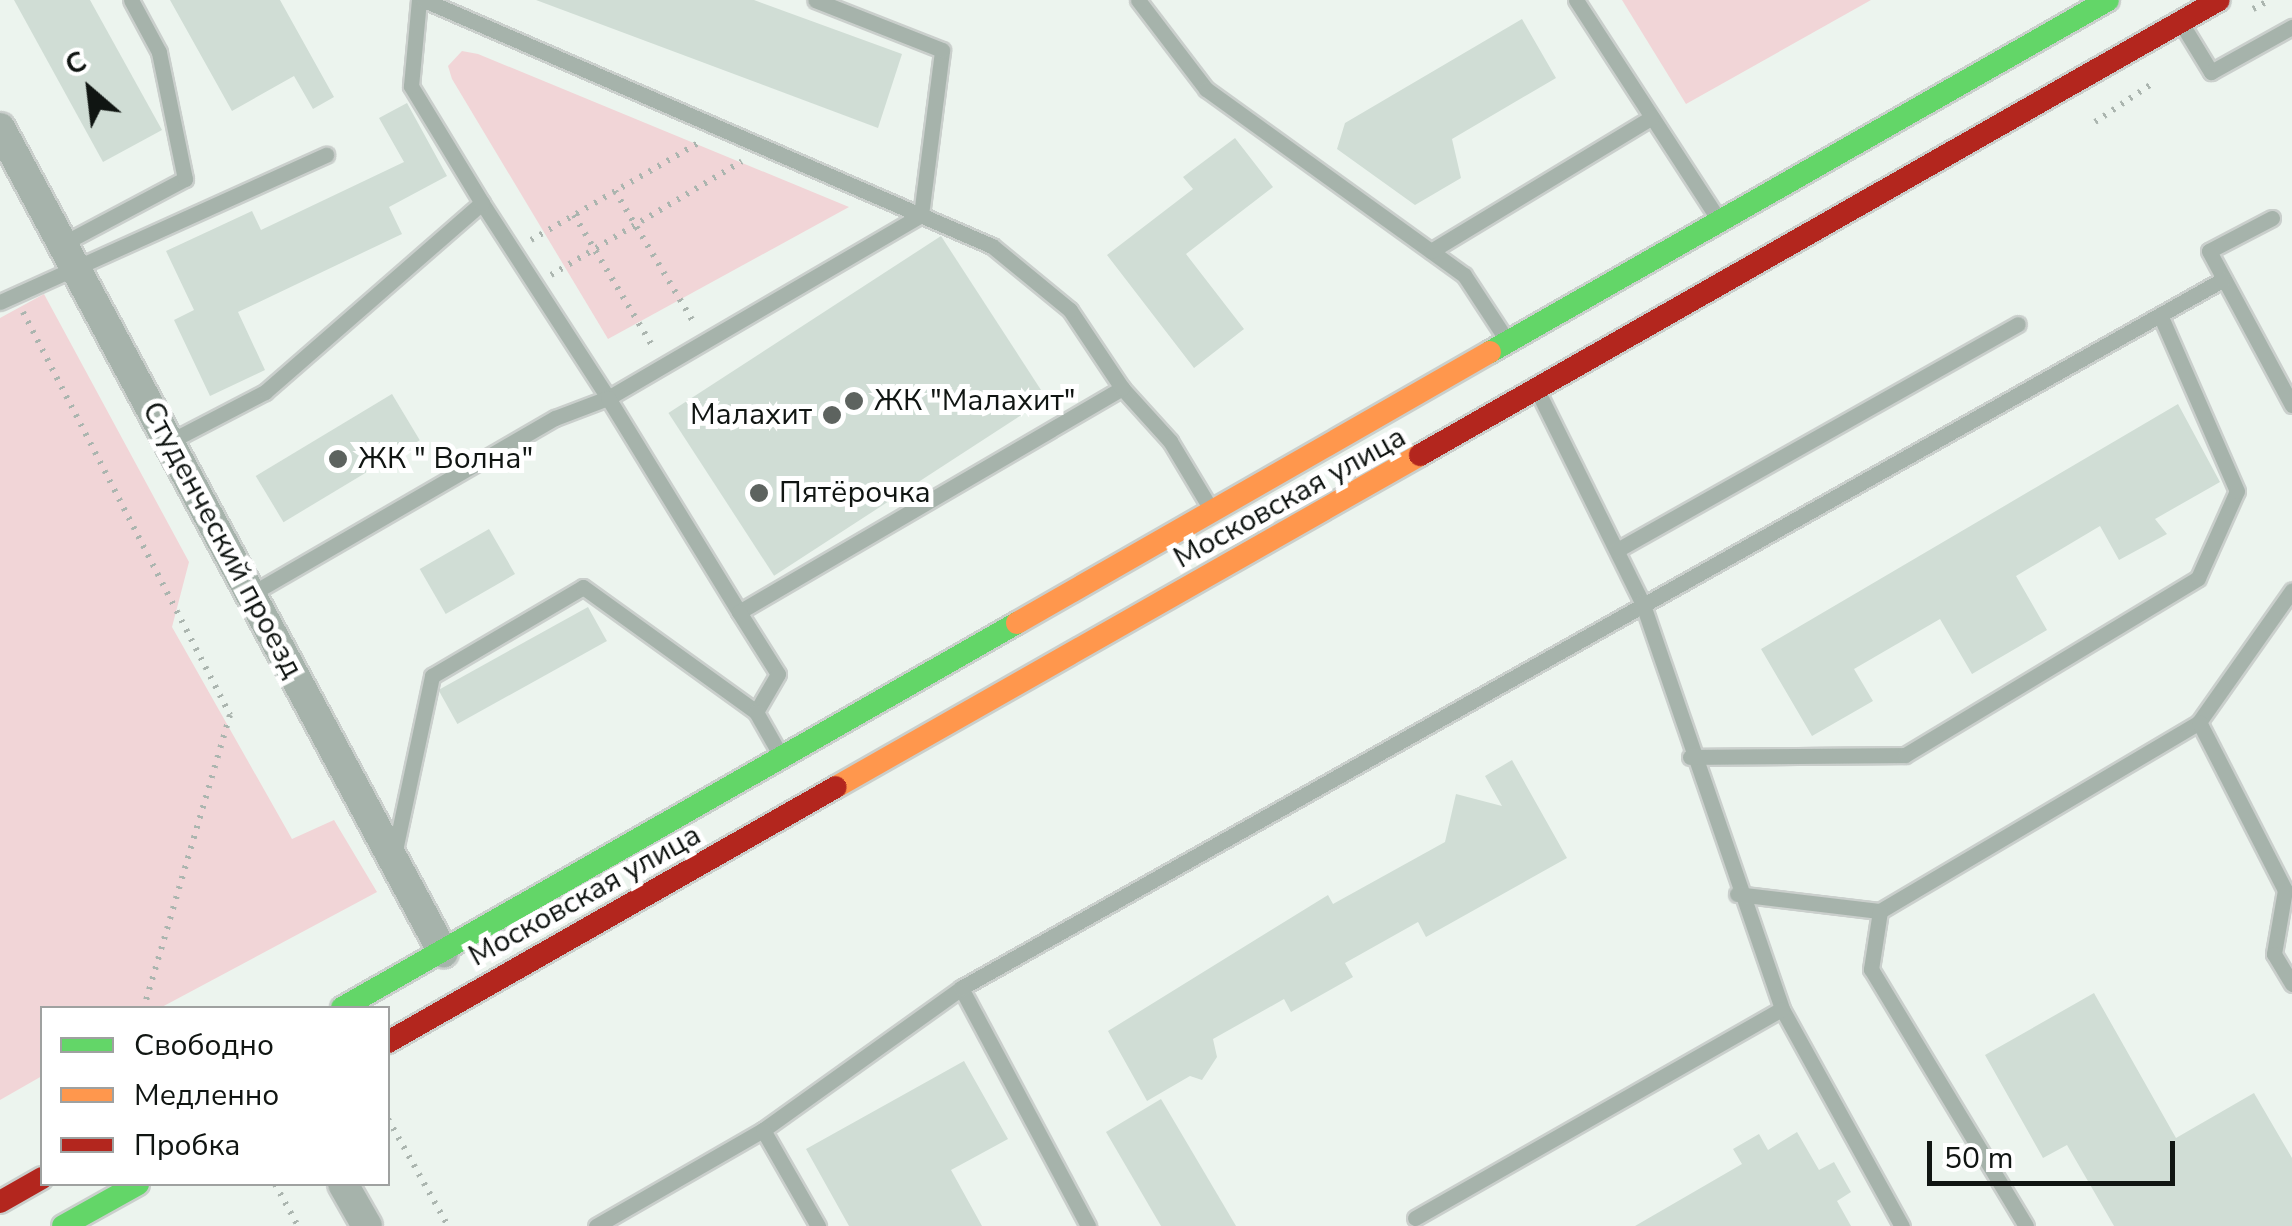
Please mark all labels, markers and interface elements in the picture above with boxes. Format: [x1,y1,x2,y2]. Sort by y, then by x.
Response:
north arrow [40,40,140,140]
text: С [59,42,93,85]
place label: ЖК "Малахит" [874,383,1076,419]
marker: ЖК "Малахит" [843,390,865,412]
street label: Студенческий проезд [134,396,310,684]
place label: Малахит [690,397,812,433]
marker: Малахит [821,404,843,426]
street label: Московская улица [1168,419,1412,577]
place label: ЖК " Волна" [358,441,533,477]
marker: ЖК " Волна" [327,448,349,470]
place label: Пятёрочка [779,475,931,511]
marker: Пятёрочка [748,482,770,504]
street label: Московская улица [463,817,707,975]
legend [40,1006,390,1186]
text: Свободно [134,1025,274,1066]
text: Медленно [134,1075,279,1116]
scale bar [1932,1121,2180,1183]
text: Пробка [134,1125,240,1166]
text: 50 m [1944,1138,2013,1179]

